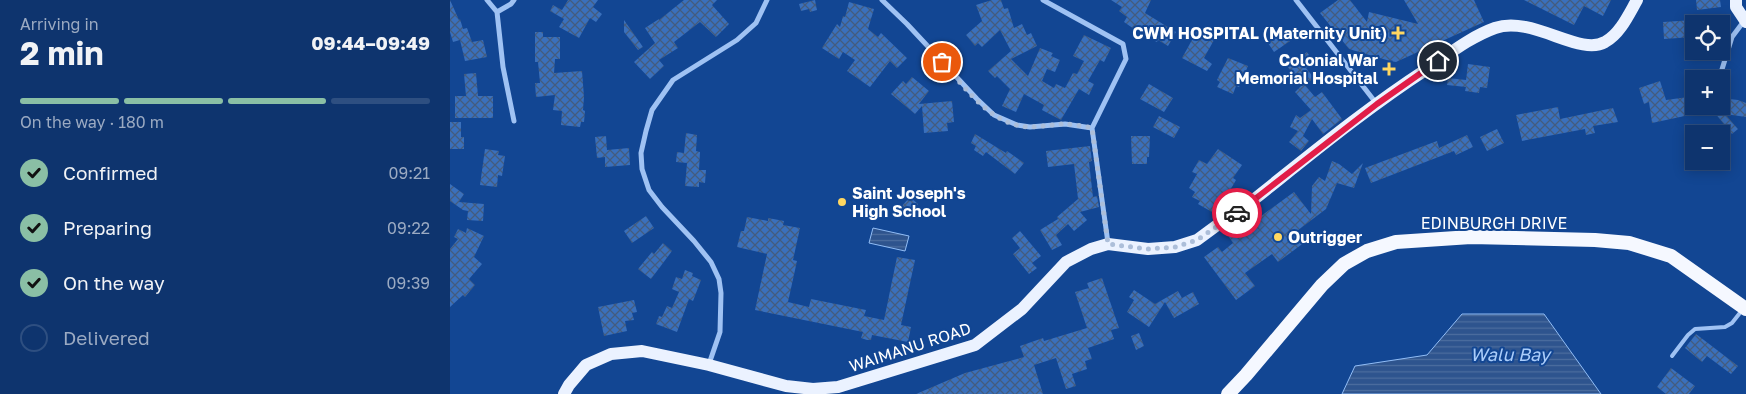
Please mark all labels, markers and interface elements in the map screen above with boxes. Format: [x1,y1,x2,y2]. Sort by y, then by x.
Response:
text: Arriving in [20,14,99,34]
map controls [1685,15,1730,170]
button: locate [1685,15,1730,60]
place label: CWM HOSPITAL (Maternity Unit) [1132,23,1387,43]
marker: CWM HOSPITAL (Maternity Unit) [1391,26,1405,40]
text: 09:44–09:49 [311,31,430,54]
text: 2 min [20,34,104,72]
pin [1417,40,1459,82]
pin [921,41,963,83]
icon: home [1424,47,1452,75]
icon: bag [928,48,956,76]
place label: Colonial War Memorial Hospital [1235,50,1379,88]
marker: Colonial War Memorial Hospital [1382,62,1396,76]
button: + [1685,70,1730,115]
text: On the way · 180 m [20,112,164,132]
button: − [1685,125,1730,170]
icon: check [20,159,48,187]
text: Confirmed [63,161,158,184]
text: 09:21 [389,163,430,183]
place label: Saint Joseph's High School [852,183,966,221]
courier [1212,188,1262,238]
marker: Saint Joseph's High School [836,196,848,208]
icon: car [1223,199,1251,227]
street label: EDINBURGH DRIVE [1421,213,1567,233]
icon: check [20,214,48,242]
text: Preparing [63,216,152,239]
text: 09:22 [387,218,430,238]
place label: Outrigger [1288,227,1362,247]
marker: Outrigger [1272,231,1284,243]
icon: check [20,269,48,297]
text: On the way [63,271,165,294]
text: 09:39 [387,273,430,293]
street label: WAIMANU ROAD [847,318,973,376]
text: Delivered [63,326,150,349]
water label: Walu Bay [1470,343,1553,365]

